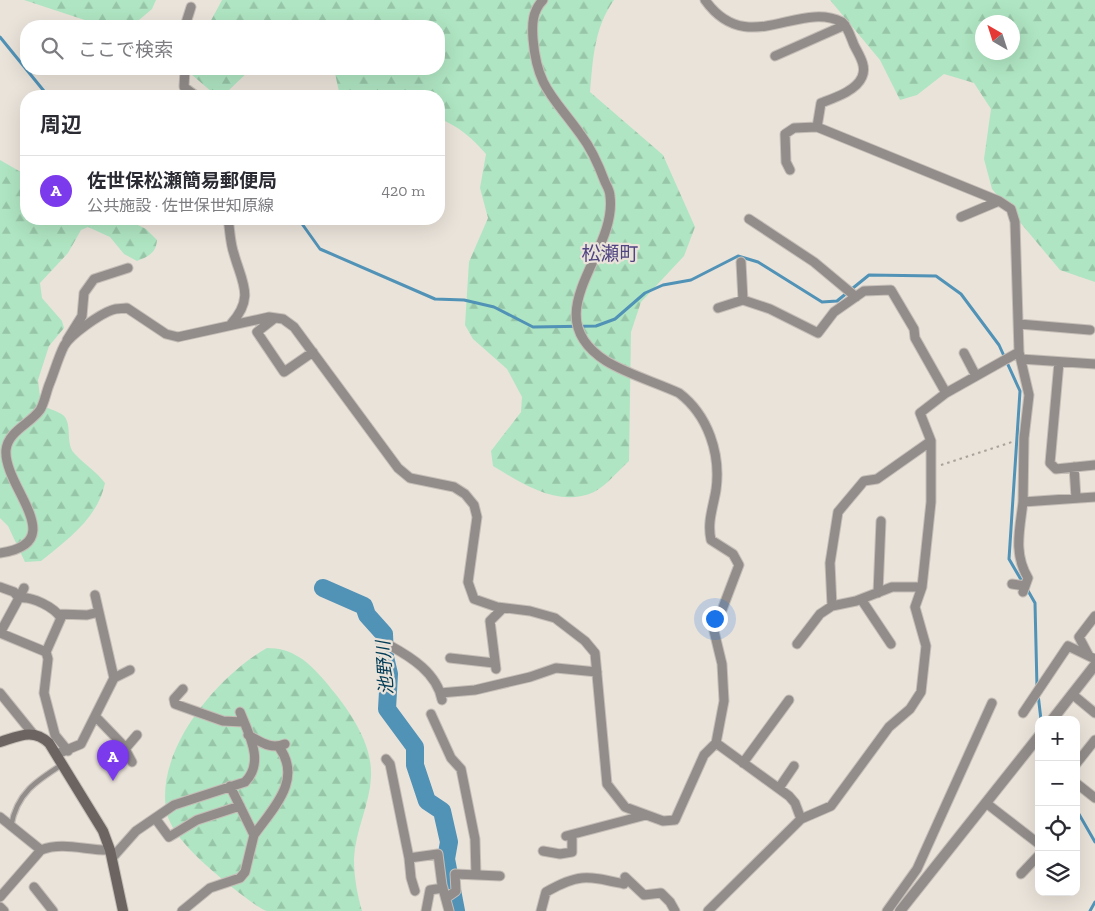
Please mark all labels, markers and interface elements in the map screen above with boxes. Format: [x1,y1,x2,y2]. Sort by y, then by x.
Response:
north arrow [975,15,1020,60]
search box [20,20,445,75]
icon: search [38,34,66,62]
text: ここで検索 [78,38,173,61]
text: 周辺 [40,112,82,137]
text: 佐世保松瀬簡易郵便局 [87,169,277,192]
text: A [51,181,62,200]
text: 420 m [381,181,425,200]
text: 公共施設 · 佐世保世知原線 [87,196,274,215]
district label: 松瀬町 [581,242,639,265]
your location [702,606,728,632]
water label: 池野川 [372,638,398,696]
map controls [1035,716,1080,896]
button: + [1035,716,1080,761]
pin: A [97,740,129,781]
button: − [1035,761,1080,806]
button: locate [1035,806,1080,851]
button: layers [1035,851,1080,896]

